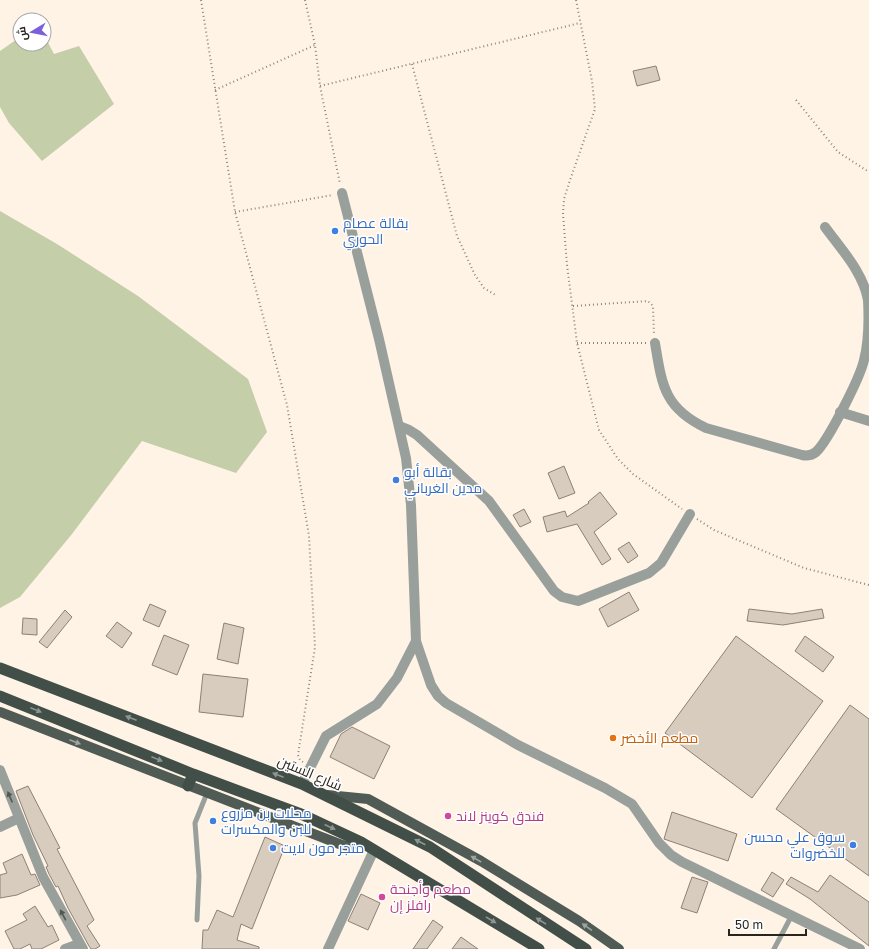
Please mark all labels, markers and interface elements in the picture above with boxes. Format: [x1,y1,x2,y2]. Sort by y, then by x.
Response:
north arrow [12,12,52,52]
text: ش [14,26,30,42]
place label: بقالة عصام الحوري [343,214,408,251]
marker: بقالة عصام الحوري [330,226,340,236]
place label: بقالة أبو مدين الغرباني [404,463,482,500]
marker: بقالة أبو مدين الغرباني [391,475,401,485]
one-way arrow [31,708,43,714]
one-way arrow [125,715,137,721]
place label: مطعم الأخضر [620,729,698,748]
marker: مطعم الأخضر [608,733,618,743]
one-way arrow [70,740,82,746]
street label: شارع الستين [275,751,345,795]
one-way arrow [151,757,163,763]
one-way arrow [272,771,284,777]
one-way arrow [6,790,12,802]
place label: محلات بن مزروع للبن والمكسرات [221,804,312,837]
place label: فندق كوينز لاند [456,807,544,825]
marker: فندق كوينز لاند [443,811,453,821]
marker: محلات بن مزروع للبن والمكسرات [208,816,218,826]
one-way arrow [324,824,335,830]
place label: سوق علي محسن للخضروات [744,828,845,861]
place label: متجر مون لايت [281,839,364,856]
one-way arrow [415,839,426,845]
marker: سوق علي محسن للخضروات [848,840,858,850]
marker: متجر مون لايت [268,843,278,853]
one-way arrow [471,855,482,862]
place label: مطعم وأجنحة رافلز إن [390,880,471,914]
marker: مطعم وأجنحة رافلز إن [377,892,387,902]
one-way arrow [60,909,67,921]
scale bar [729,911,806,937]
one-way arrow [485,916,497,923]
one-way arrow [536,917,546,925]
text: 50 m [735,917,763,932]
one-way arrow [582,923,593,931]

